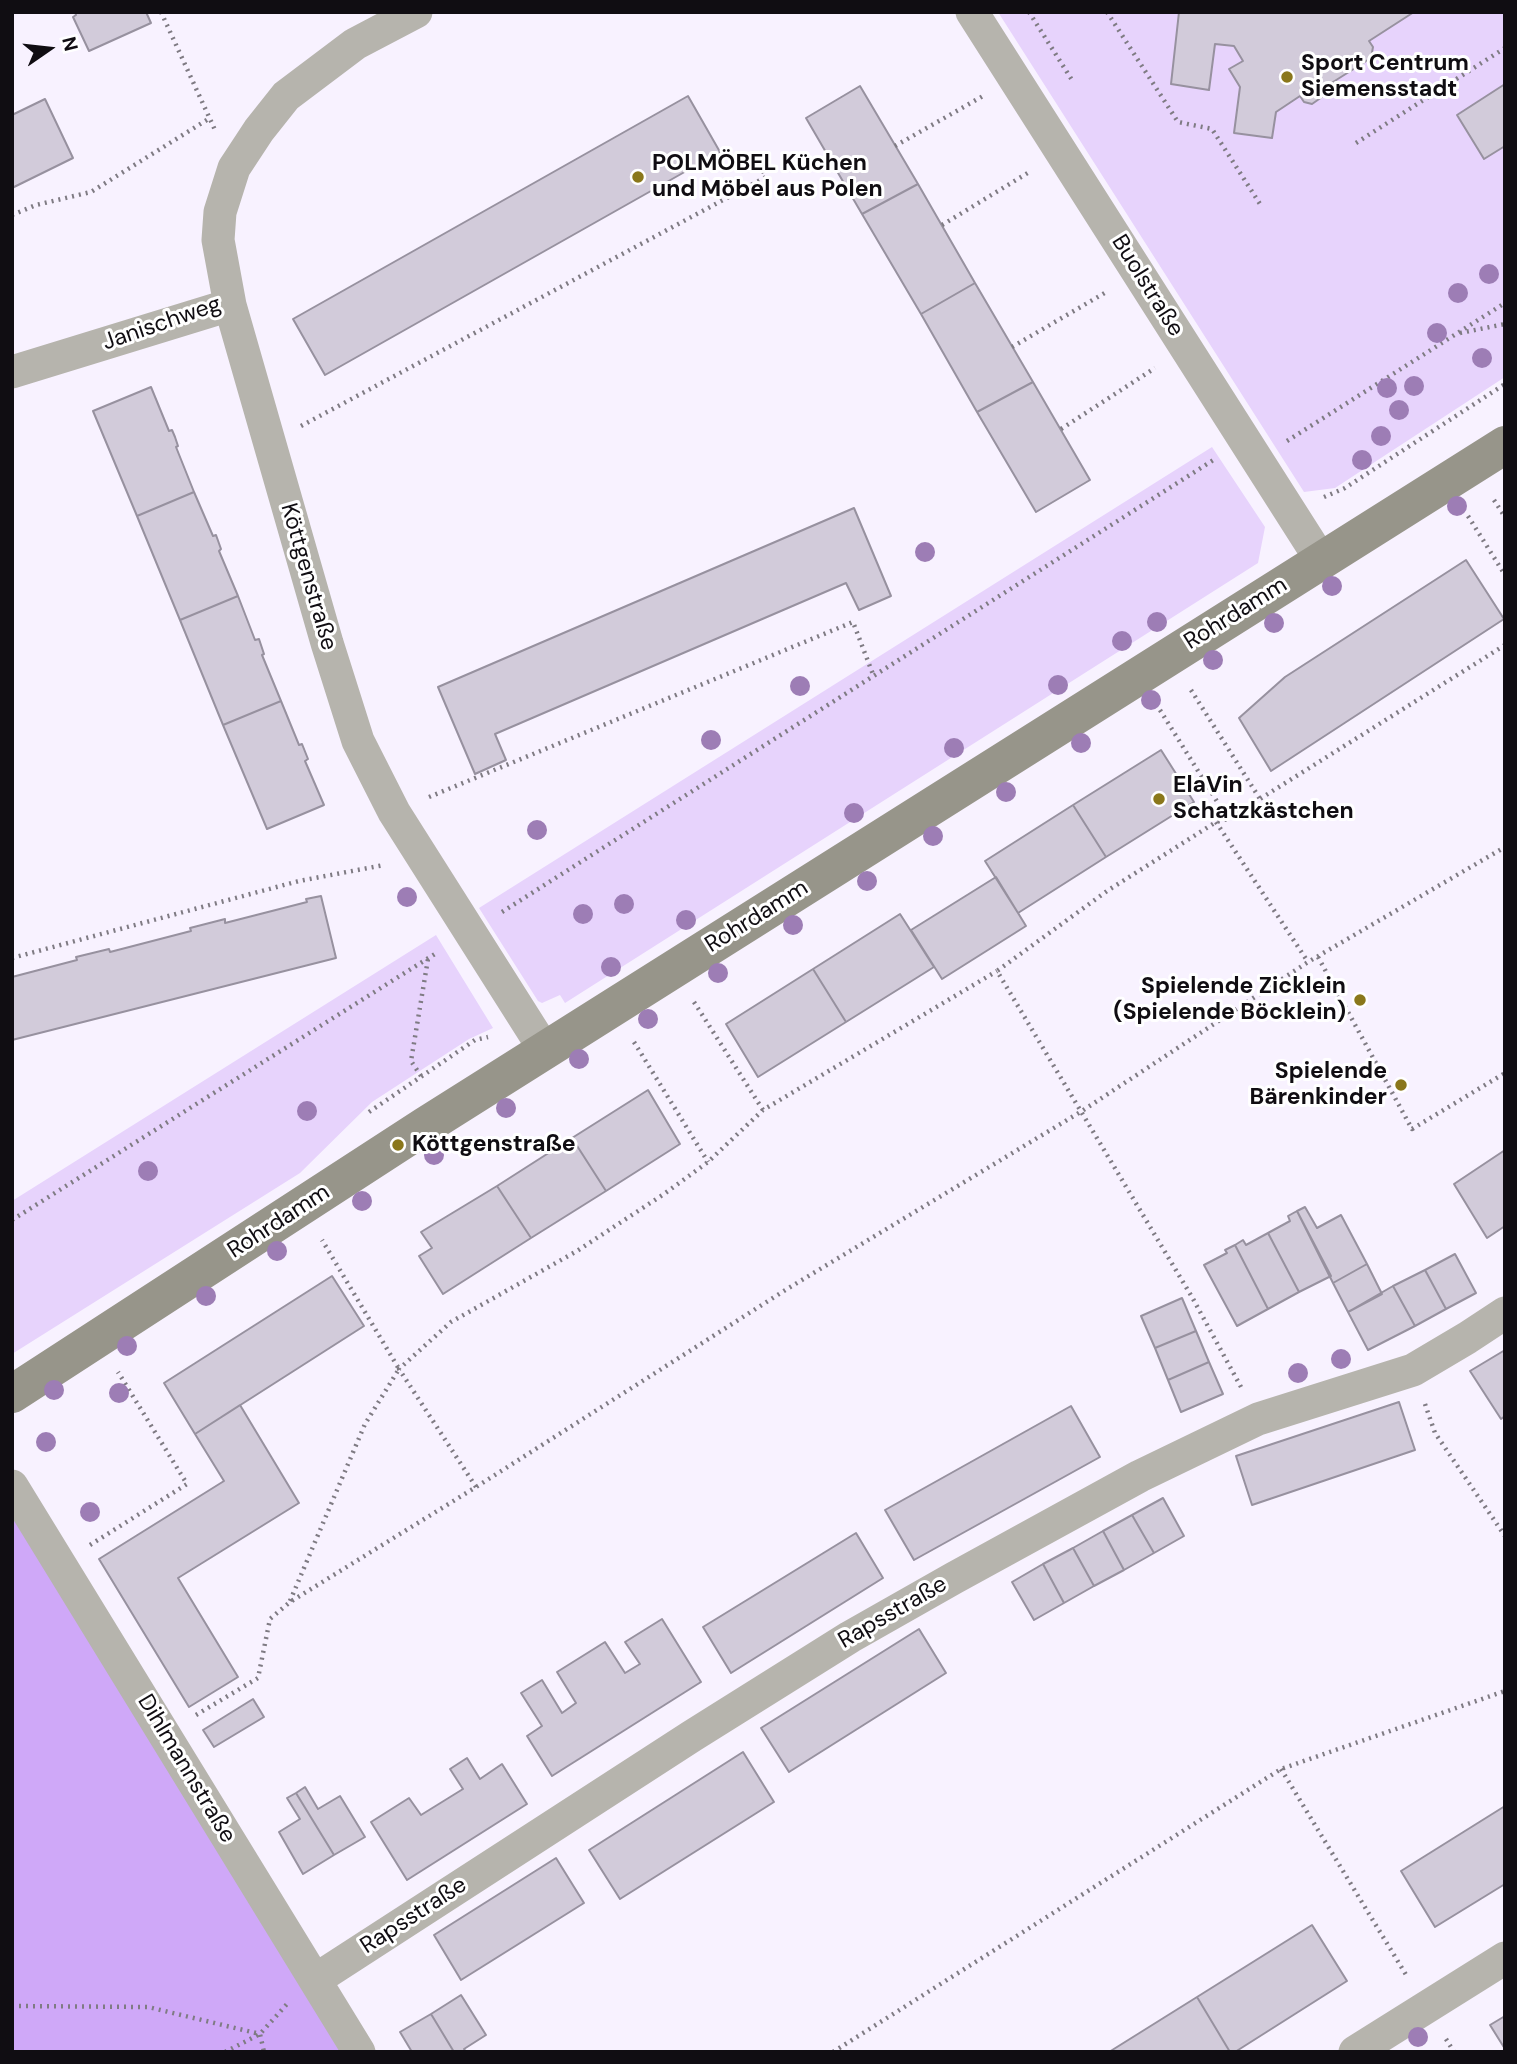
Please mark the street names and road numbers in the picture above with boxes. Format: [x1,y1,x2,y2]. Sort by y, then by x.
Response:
street label: Buolstraße [1105,230,1189,342]
street label: Janischweg [99,291,225,357]
street label: Köttgenstraße [274,500,342,654]
street label: Rohrdamm [1180,572,1292,656]
street label: Rohrdamm [701,875,813,959]
street label: Rohrdamm [223,1179,335,1265]
street label: Rapsstraße [834,1571,952,1655]
street label: Dihlmannstraße [131,1690,241,1848]
street label: Rapsstraße [356,1872,472,1960]

